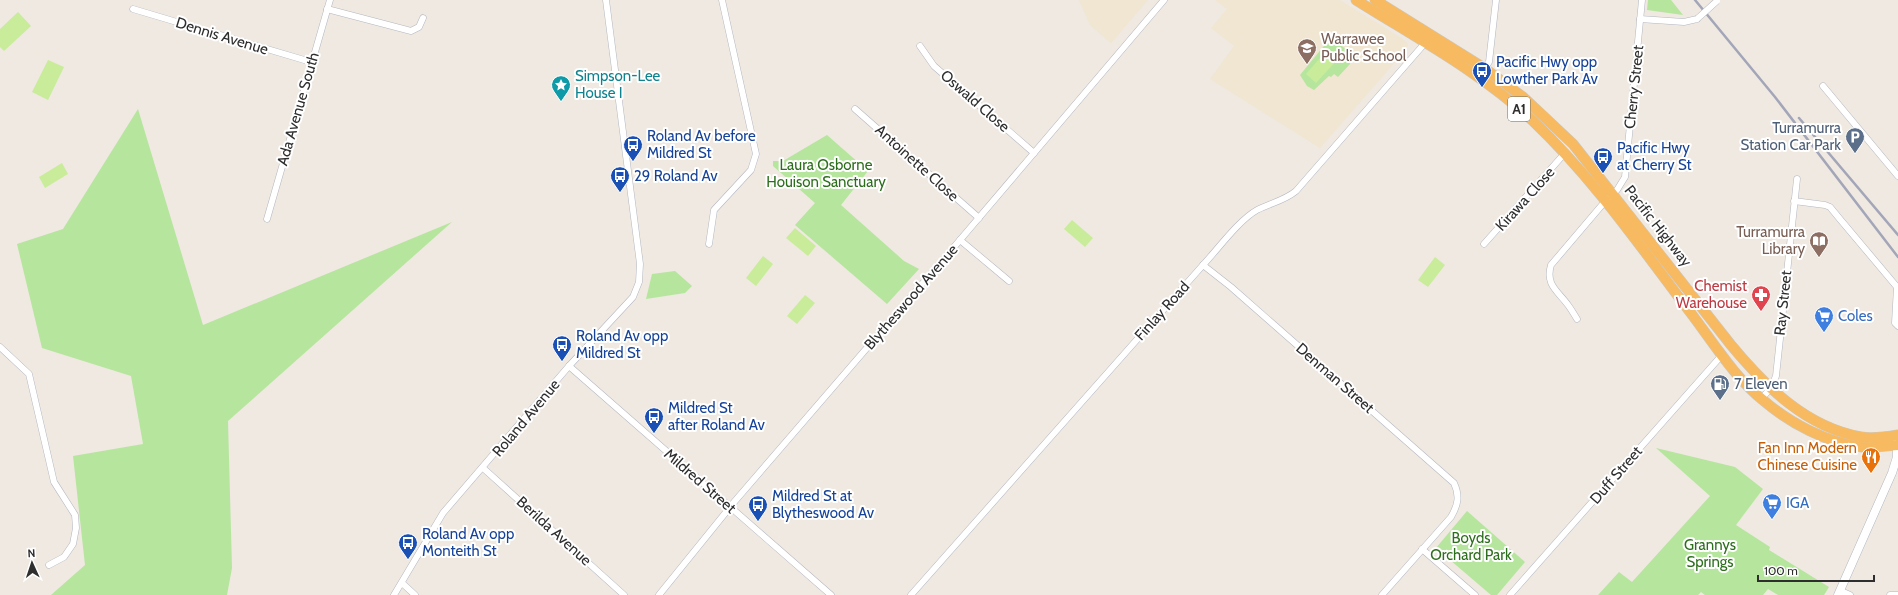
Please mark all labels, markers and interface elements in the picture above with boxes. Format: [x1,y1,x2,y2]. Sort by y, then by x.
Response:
street label: Dennis Avenue [174,13,271,59]
place label: Warrawee Public School [1321,30,1407,65]
school or university icon: Warrawee Public School [1296,37,1318,65]
street label: Cherry Street [1621,44,1647,130]
street label: Ada Avenue South [273,50,323,168]
place label: Pacific Hwy opp Lowther Park Av [1496,53,1599,88]
bus stop icon: Pacific Hwy opp Lowther Park Av [1471,60,1493,88]
street label: Oswald Close [937,66,1013,136]
place label: Simpson-Lee House I [575,67,661,102]
place icon: Simpson-Lee House I [550,74,572,102]
road number: A1 [1508,97,1530,121]
place label: Turramurra Station Car Park [1741,119,1842,154]
street label: Antoinette Close [872,121,963,205]
parking icon: Turramurra Station Car Park [1844,126,1866,154]
place label: Roland Av before Mildred St [647,127,756,162]
bus stop icon: Roland Av before Mildred St [622,134,644,162]
place label: Pacific Hwy at Cherry St [1617,139,1692,174]
bus stop icon: Pacific Hwy at Cherry St [1592,146,1614,174]
park label: Laura Osborne Houison Sanctuary [766,156,886,191]
street label: Kirawa Close [1492,163,1559,235]
bus stop icon: 29 Roland Av [609,165,631,193]
place label: 29 Roland Av [634,167,718,185]
street label: Pacific Highway [1621,182,1696,271]
place label: Turramurra Library [1736,223,1806,258]
library icon: Turramurra Library [1808,230,1830,258]
street label: Blytheswood Avenue [860,240,962,353]
street label: Ray Street [1771,270,1795,336]
place label: Chemist Warehouse [1676,277,1747,312]
street label: Finlay Road [1131,278,1193,344]
pharmacy icon: Chemist Warehouse [1750,284,1772,312]
supermarket icon: Coles [1813,305,1835,333]
place label: Coles [1838,307,1873,325]
place label: Roland Av opp Mildred St [576,327,668,362]
bus stop icon: Roland Av opp Mildred St [551,334,573,362]
street label: Denman Street [1292,339,1378,417]
fuel station icon: 7 Eleven [1709,373,1731,401]
street label: Roland Avenue [488,375,564,460]
place label: 7 Eleven [1734,375,1788,393]
place label: Mildred St after Roland Av [668,399,765,434]
bus stop icon: Mildred St after Roland Av [643,406,665,434]
place label: Fan Inn Modern Chinese Cuisine [1758,439,1857,474]
street label: Duff Street [1586,442,1646,508]
street label: Mildred Street [660,445,740,517]
restaurant icon: Fan Inn Modern Chinese Cuisine [1860,446,1882,474]
place label: Mildred St at Blytheswood Av [772,487,875,522]
supermarket icon: IGA [1761,492,1783,520]
street label: Berilda Avenue [513,493,595,570]
bus stop icon: Mildred St at Blytheswood Av [747,494,769,522]
place label: IGA [1786,494,1810,512]
place label: Roland Av opp Monteith St [422,525,514,560]
park label: Boyds Orchard Park [1430,529,1512,564]
bus stop icon: Roland Av opp Monteith St [397,532,419,560]
park label: Grannys Springs [1684,536,1736,571]
north arrow [12,543,52,583]
text: N [27,546,36,560]
scale bar [1758,557,1874,583]
text: 100 m [1764,563,1798,578]

